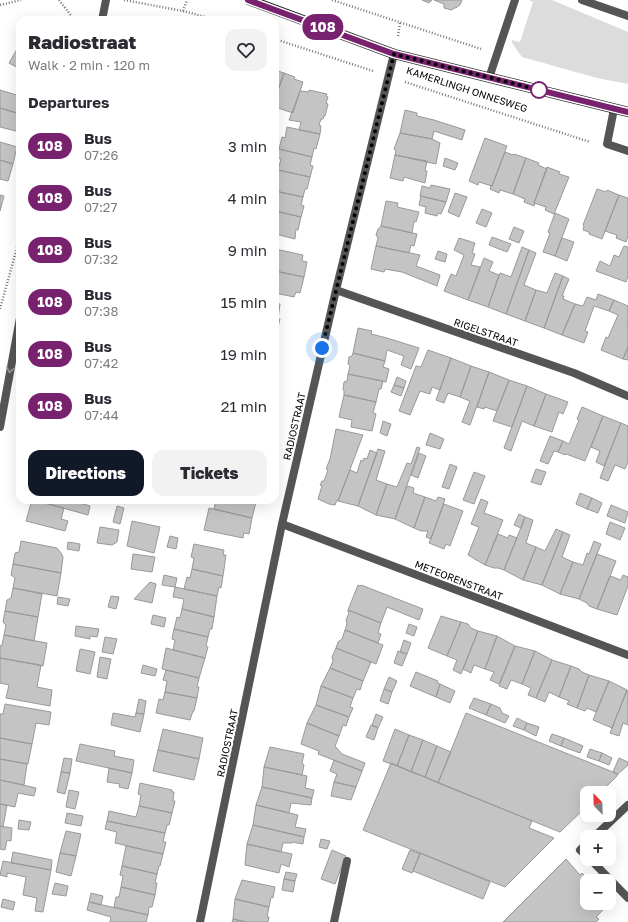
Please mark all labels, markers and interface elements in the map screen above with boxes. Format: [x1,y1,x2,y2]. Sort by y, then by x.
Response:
line badge: 108 [300,14,346,40]
text: 108 [310,18,336,35]
button: heart [225,29,267,71]
text: Radiostraat [28,30,136,53]
text: Walk · 2 min · 120 m [28,57,150,73]
street label: KAMERLINGH ONNESWEG [405,64,529,114]
unlabelled marker [530,81,548,99]
text: Departures [28,93,109,111]
text: Bus [84,129,112,147]
text: 108 [37,137,63,154]
text: 3 min [228,137,267,155]
text: 07:26 [84,147,118,163]
text: Bus [84,181,112,199]
text: 108 [37,189,63,206]
text: 4 min [228,189,267,207]
text: 07:27 [84,199,117,215]
text: Bus [84,233,112,251]
text: 108 [37,241,63,258]
text: 9 min [228,241,267,259]
text: 07:32 [84,251,118,267]
text: Bus [84,285,112,303]
text: 108 [37,293,63,310]
text: 15 min [221,293,267,311]
text: 07:38 [84,303,118,319]
street label: RIGELSTRAAT [452,315,520,349]
text: Bus [84,337,112,355]
your location [312,338,332,358]
text: 108 [37,345,63,362]
text: 19 min [220,345,267,363]
text: 07:42 [84,355,118,371]
one-way arrow [7,367,15,374]
text: Bus [84,389,112,407]
street label: RADIOSTRAAT [280,391,308,461]
text: 108 [37,397,63,414]
text: 21 min [221,397,267,415]
text: 07:44 [84,407,119,423]
button: Directions [28,450,144,496]
button: Tickets [152,450,267,496]
street label: METEORENSTRAAT [413,558,505,602]
street label: RADIOSTRAAT [214,708,240,778]
north arrow [580,786,616,822]
map controls [580,786,616,910]
button: + [580,830,616,866]
button: − [580,874,616,910]

